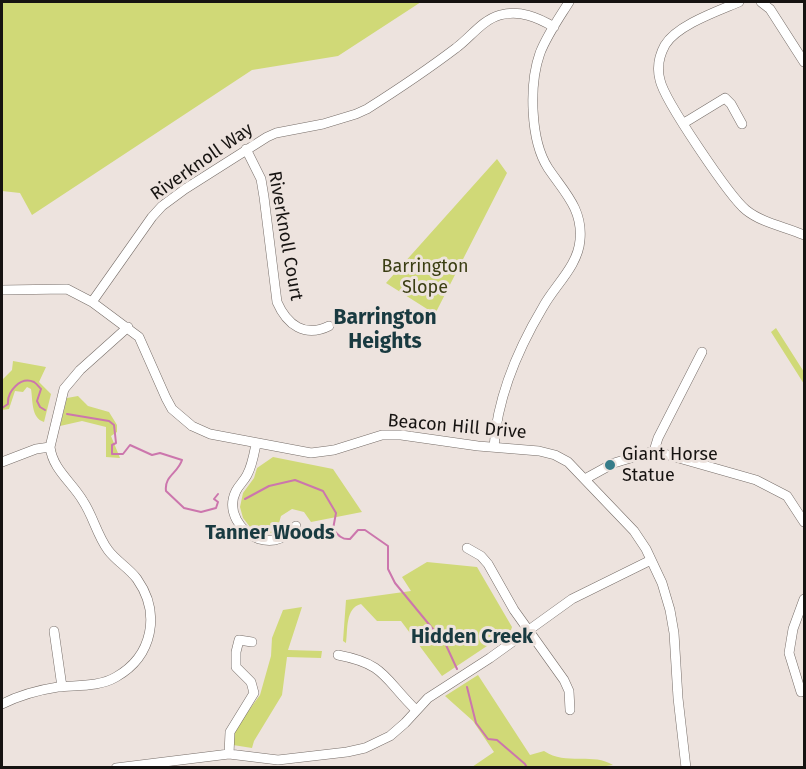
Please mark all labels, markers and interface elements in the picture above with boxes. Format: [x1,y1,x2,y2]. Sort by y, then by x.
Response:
street label: Riverknoll Way [147,119,257,205]
street label: Riverknoll Court [263,169,307,303]
park label: Barrington Slope [382,256,468,298]
district label: Barrington Heights [333,305,437,355]
street label: Beacon Hill Drive [387,410,527,444]
place label: Giant Horse Statue [622,444,718,486]
marker: Giant Horse Statue [603,458,617,472]
district label: Tanner Woods [205,521,335,545]
district label: Hidden Creek [411,625,533,649]

